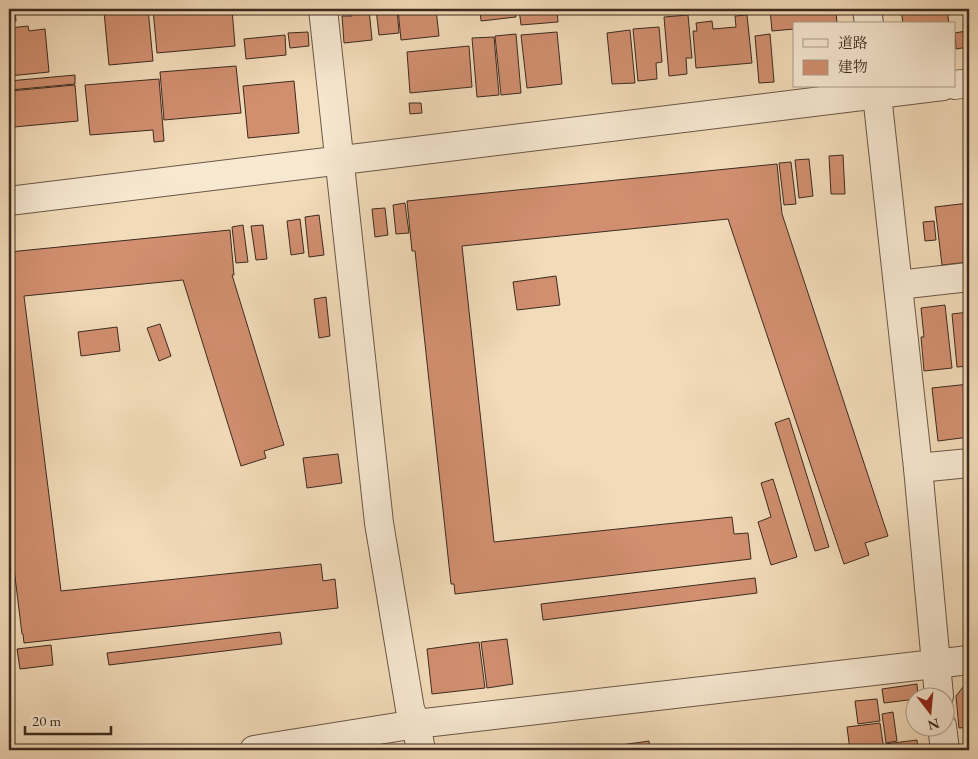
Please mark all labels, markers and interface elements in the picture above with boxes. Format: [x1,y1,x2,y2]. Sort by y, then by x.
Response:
legend [793,22,956,88]
text: 道路 [838,33,868,52]
text: 建物 [838,57,868,76]
north arrow [906,686,956,736]
scale bar [25,704,111,736]
text: 20 m [32,711,61,730]
text: N [925,714,942,735]

